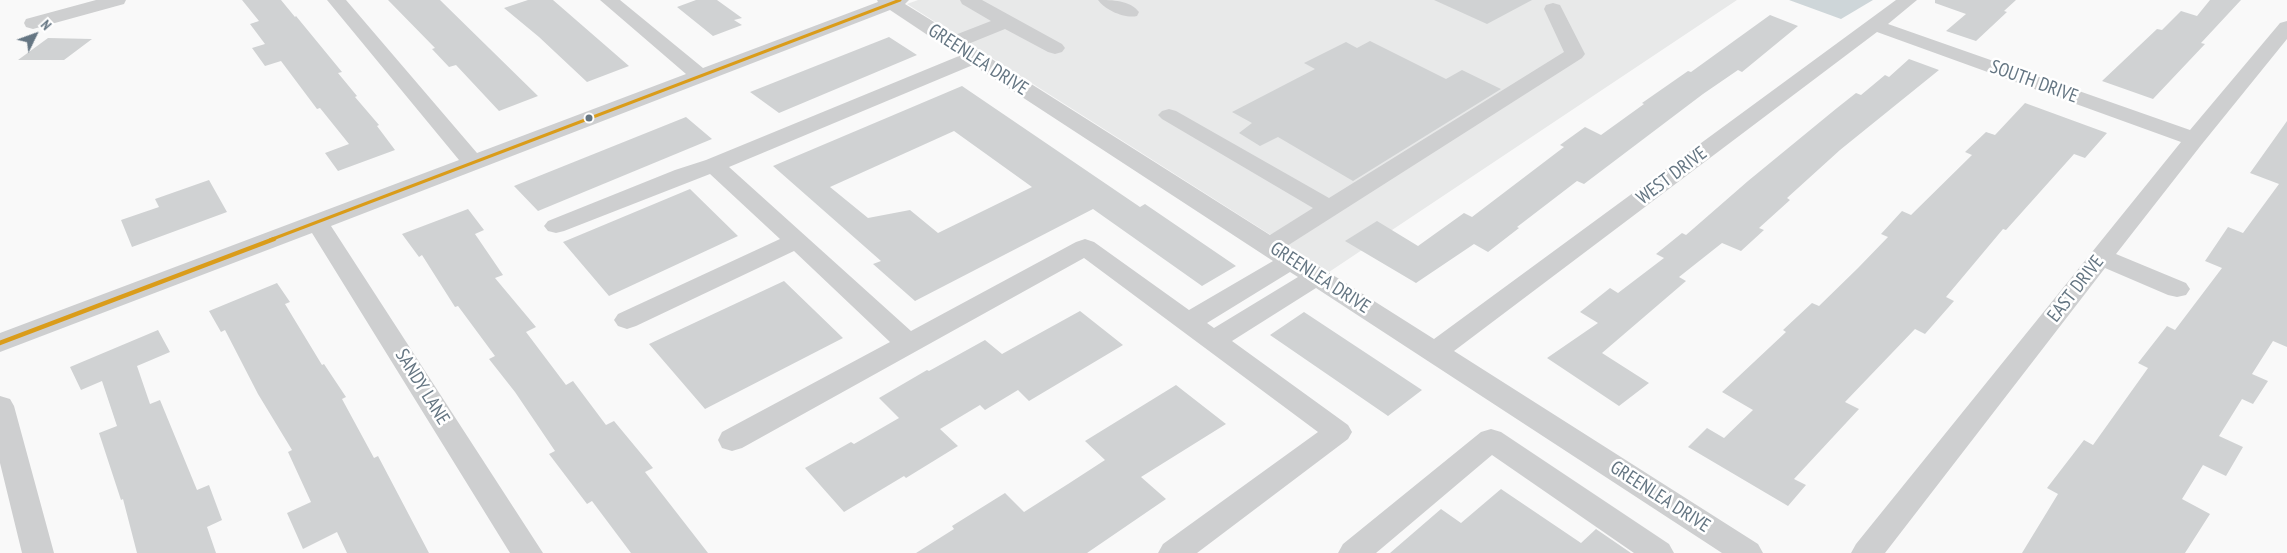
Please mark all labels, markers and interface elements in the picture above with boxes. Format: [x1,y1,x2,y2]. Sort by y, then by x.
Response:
north arrow [10,10,60,60]
text: N [37,16,55,34]
street label: GREENLEA DRIVE [924,19,1032,101]
street label: SOUTH DRIVE [1987,56,2081,108]
unlabelled marker [584,113,594,123]
street label: WEST DRIVE [1632,142,1712,210]
street label: GREENLEA DRIVE [1266,237,1374,319]
street label: EAST DRIVE [2043,251,2109,327]
street label: SANDY LANE [390,345,454,429]
street label: GREENLEA DRIVE [1606,456,1714,538]

